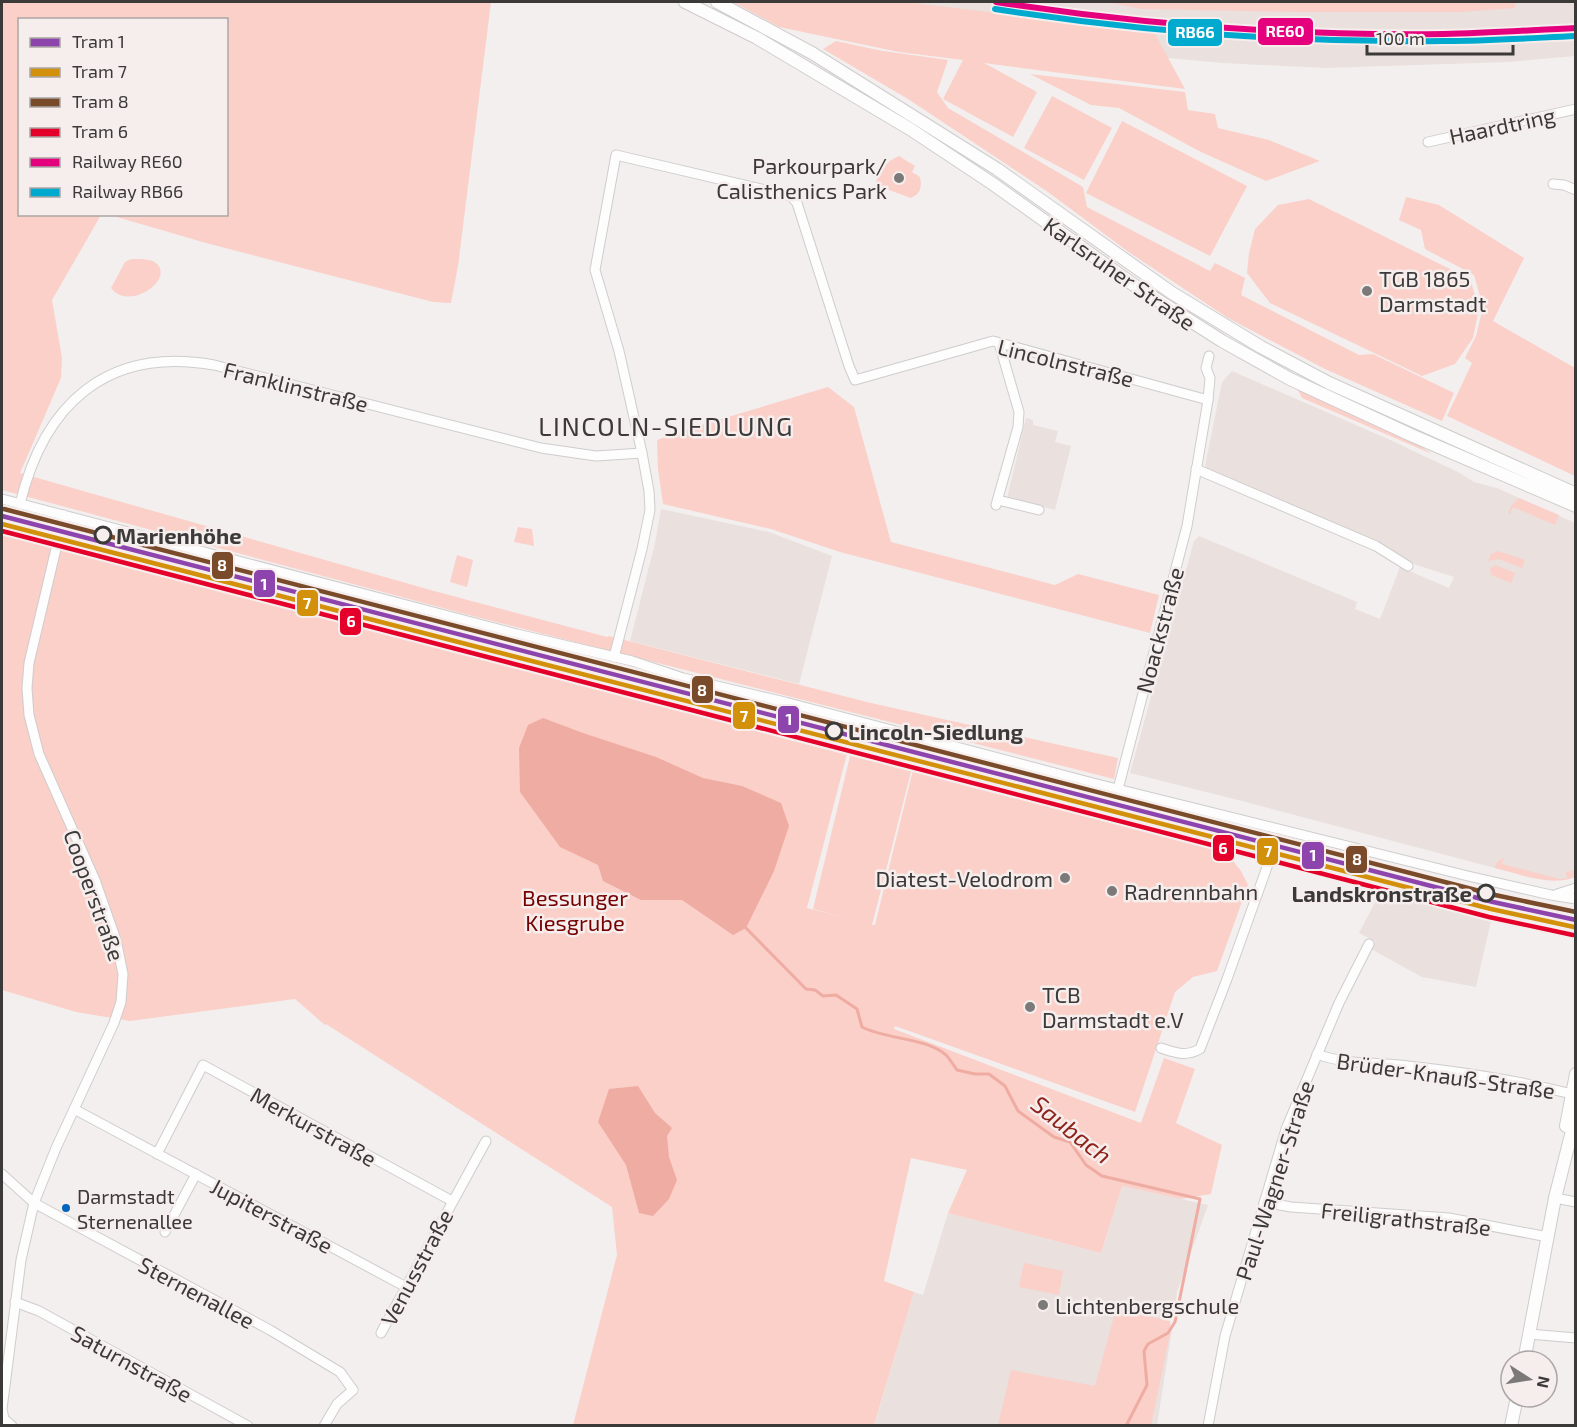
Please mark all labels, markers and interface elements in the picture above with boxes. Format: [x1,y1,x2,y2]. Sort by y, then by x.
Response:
line badge: RE60 [1257,17,1314,46]
legend [18,18,228,216]
line badge: RB66 [1167,18,1223,47]
scale bar [1367,18,1512,56]
text: RE60 [1265,21,1305,40]
text: RB66 [1175,22,1215,41]
text: 100 m [1376,27,1425,49]
text: Tram 1 [72,30,125,52]
text: Tram 7 [72,60,127,82]
text: Tram 8 [72,90,129,112]
street label: Haardtring [1447,101,1557,149]
text: Tram 6 [72,120,128,142]
text: Railway RE60 [72,150,183,172]
place label: Parkourpark/ Calisthenics Park [716,152,887,203]
marker: Parkourpark/ Calisthenics Park [892,171,906,185]
text: Railway RB66 [72,180,183,202]
street label: Karlsruher Straße [1039,211,1201,335]
place label: TGB 1865 Darmstadt [1379,265,1486,316]
marker: TGB 1865 Darmstadt [1360,284,1374,298]
street label: Lincolnstraße [995,333,1137,391]
street label: Franklinstraße [221,355,371,417]
district label: LINCOLN-SIEDLUNG [538,410,794,441]
place label: Marienhöhe [116,522,242,548]
marker: Marienhöhe [94,526,112,544]
line badge: 8 [211,551,234,580]
text: 8 [217,555,227,574]
street label: Noackstraße [1130,564,1188,696]
line badge: 1 [253,569,276,598]
text: 1 [261,574,267,593]
line badge: 7 [296,589,319,617]
text: 7 [303,593,312,612]
line badge: 6 [339,607,362,636]
text: 6 [346,611,356,630]
line badge: 8 [691,675,714,704]
text: 8 [697,680,707,699]
line badge: 7 [732,701,756,730]
line badge: 1 [777,705,800,734]
text: 7 [740,706,749,725]
text: 1 [786,709,792,728]
place label: Lincoln-Siedlung [848,718,1024,744]
marker: Lincoln-Siedlung [825,722,843,740]
street label: Cooperstraße [59,826,131,964]
line badge: 6 [1212,834,1235,862]
line badge: 7 [1256,837,1279,866]
text: 6 [1218,838,1228,857]
text: 7 [1264,841,1273,860]
line badge: 1 [1301,841,1325,870]
text: 1 [1310,845,1316,864]
line badge: 8 [1345,845,1368,874]
text: 8 [1352,849,1362,868]
place label: Diatest-Velodrom [875,865,1053,891]
marker: Diatest-Velodrom [1058,871,1072,885]
place label: Radrennbahn [1124,878,1258,904]
place label: Landskronstraße [1291,880,1472,906]
park label: Bessunger Kiesgrube [522,884,628,935]
marker: Radrennbahn [1105,884,1119,898]
marker: Landskronstraße [1477,884,1495,902]
place label: TCB Darmstadt e.V [1042,981,1184,1032]
marker: TCB Darmstadt e.V [1023,1000,1037,1014]
street label: Brüder-Knauß-Straße [1335,1047,1557,1103]
street label: Paul-Wagner-Straße [1229,1077,1319,1283]
street label: Merkurstraße [247,1081,381,1171]
water label: Saubach [1026,1089,1118,1169]
street label: Jupiterstraße [207,1172,337,1258]
place label: Darmstadt Sternenallee [77,1184,193,1233]
street label: Freiligrathstraße [1320,1196,1492,1240]
marker: Darmstadt Sternenallee [60,1202,72,1214]
street label: Venusstraße [374,1204,458,1330]
street label: Sternenallee [135,1251,259,1333]
place label: Lichtenbergschule [1055,1292,1239,1318]
marker: Lichtenbergschule [1036,1298,1050,1312]
street label: Saturnstraße [67,1319,197,1407]
north arrow [1499,1349,1559,1409]
text: N [1534,1375,1555,1390]

